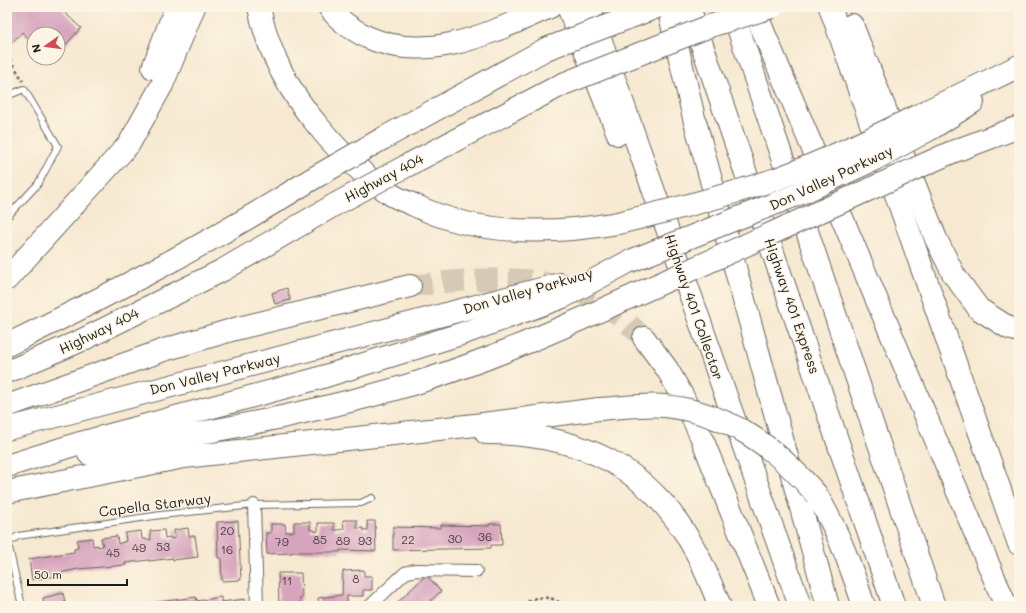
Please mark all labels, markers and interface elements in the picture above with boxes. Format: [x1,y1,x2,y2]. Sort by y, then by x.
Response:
north arrow [26,26,66,66]
text: N [28,43,44,54]
street label: Don Valley Parkway [766,141,896,214]
street label: Highway 404 [341,148,427,206]
street label: Highway 401 Collector [661,231,728,382]
street label: Highway 401 Express [760,235,825,376]
street label: Don Valley Parkway [461,263,595,318]
street label: Highway 404 [56,303,143,358]
street label: Don Valley Parkway [148,348,282,399]
street label: Capella Starway [98,488,212,521]
house number: 20 [220,522,235,538]
house number: 36 [478,528,492,544]
house number: 30 [448,530,463,546]
house number: 85 [313,531,327,547]
house number: 22 [401,531,415,547]
house number: 89 [336,532,350,548]
house number: 93 [358,532,372,548]
house number: 79 [275,533,289,549]
house number: 53 [156,538,170,554]
house number: 49 [132,539,146,555]
house number: 16 [221,541,233,557]
house number: 45 [106,544,120,560]
scale bar [28,561,127,587]
text: 50 m [34,566,62,582]
house number: 8 [352,570,360,586]
house number: 11 [282,572,292,588]

